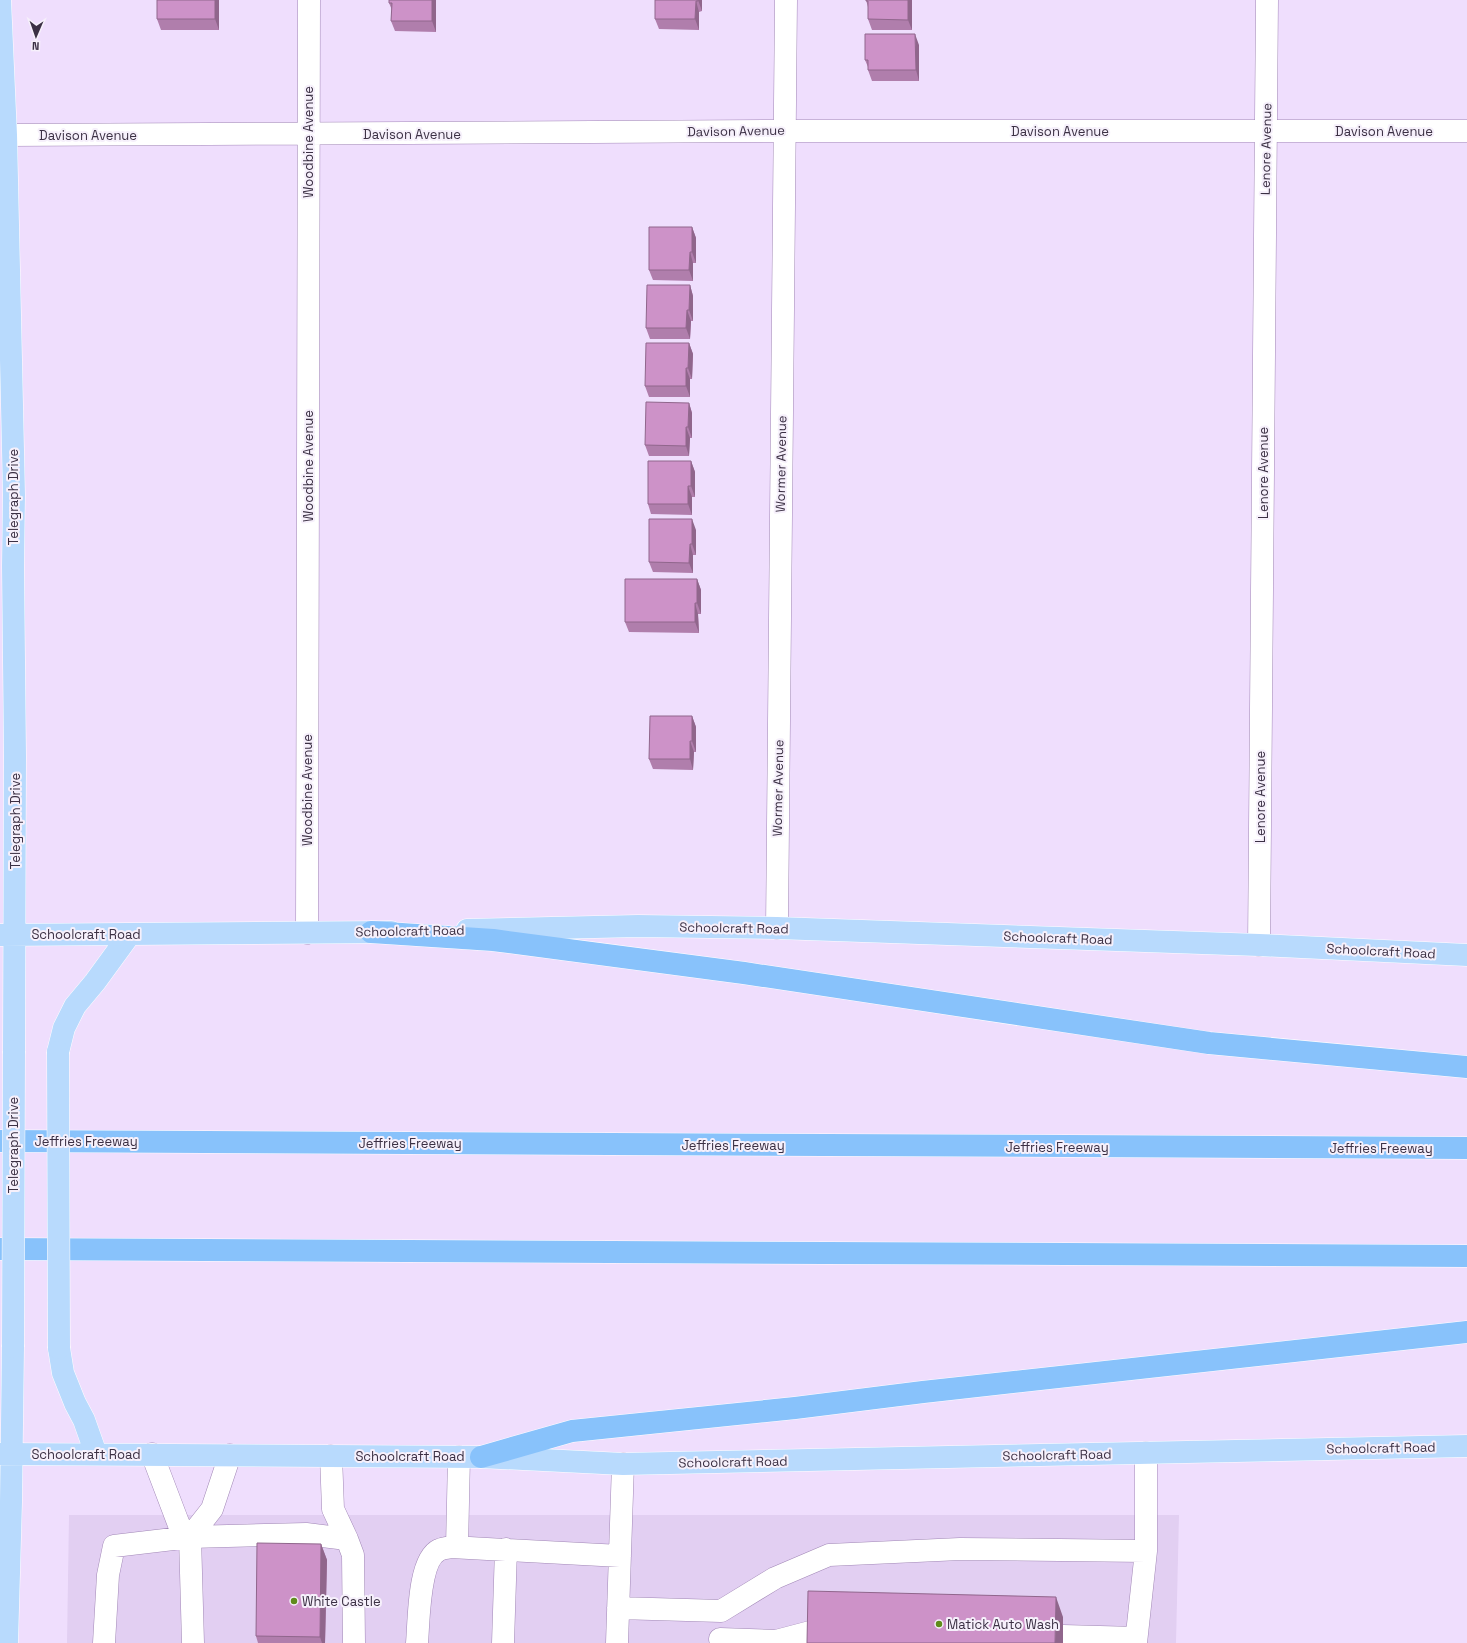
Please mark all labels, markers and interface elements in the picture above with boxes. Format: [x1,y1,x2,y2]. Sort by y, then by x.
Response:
north arrow [16,16,56,56]
text: N [32,39,40,53]
street label: Woodbine Avenue [300,86,317,198]
street label: Lenore Avenue [1257,103,1275,195]
street label: Davison Avenue [687,122,785,140]
street label: Davison Avenue [1011,123,1109,140]
street label: Davison Avenue [1335,123,1433,140]
street label: Davison Avenue [363,126,461,143]
street label: Davison Avenue [39,127,137,144]
street label: Woodbine Avenue [300,410,317,522]
street label: Wormer Avenue [772,415,790,513]
street label: Lenore Avenue [1255,427,1272,519]
street label: Telegraph Drive [5,449,22,545]
street label: Woodbine Avenue [299,734,316,846]
street label: Wormer Avenue [769,739,787,837]
street label: Lenore Avenue [1252,751,1269,843]
street label: Telegraph Drive [7,773,24,869]
street label: Schoolcraft Road [679,919,789,937]
street label: Schoolcraft Road [355,922,465,940]
street label: Schoolcraft Road [31,926,141,943]
street label: Schoolcraft Road [1003,928,1113,948]
street label: Schoolcraft Road [1326,940,1436,962]
street label: Telegraph Drive [5,1097,22,1193]
street label: Jeffries Freeway [34,1133,138,1150]
street label: Jeffries Freeway [358,1135,462,1152]
street label: Jeffries Freeway [681,1137,785,1154]
street label: Jeffries Freeway [1005,1139,1109,1156]
street label: Jeffries Freeway [1329,1140,1433,1157]
street label: Schoolcraft Road [1326,1439,1436,1457]
street label: Schoolcraft Road [31,1446,141,1463]
street label: Schoolcraft Road [1002,1446,1112,1464]
street label: Schoolcraft Road [355,1448,465,1465]
street label: Schoolcraft Road [678,1453,788,1471]
place label: White Castle [302,1593,381,1610]
marker: White Castle [289,1596,299,1606]
place label: Matick Auto Wash [947,1616,1059,1633]
marker: Matick Auto Wash [934,1619,944,1629]

